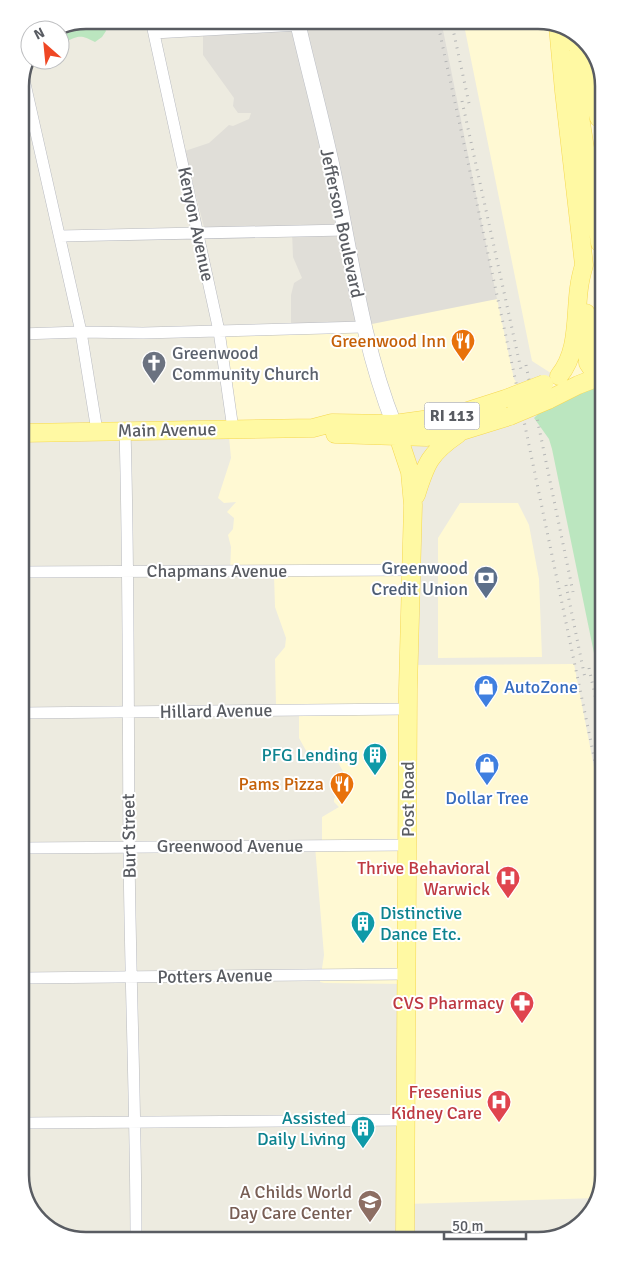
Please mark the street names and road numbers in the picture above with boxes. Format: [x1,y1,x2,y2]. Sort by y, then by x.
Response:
street label: Jefferson Boulevard [315,146,369,300]
street label: Kenyon Avenue [173,165,219,283]
road number: RI 113 [424,402,480,430]
street label: Main Avenue [117,418,217,442]
street label: Chapmans Avenue [147,560,287,582]
street label: Hillard Avenue [159,699,273,723]
street label: Post Road [397,761,419,837]
street label: Burt Street [117,793,141,879]
street label: Greenwood Avenue [157,835,303,857]
street label: Potters Avenue [157,964,273,988]

